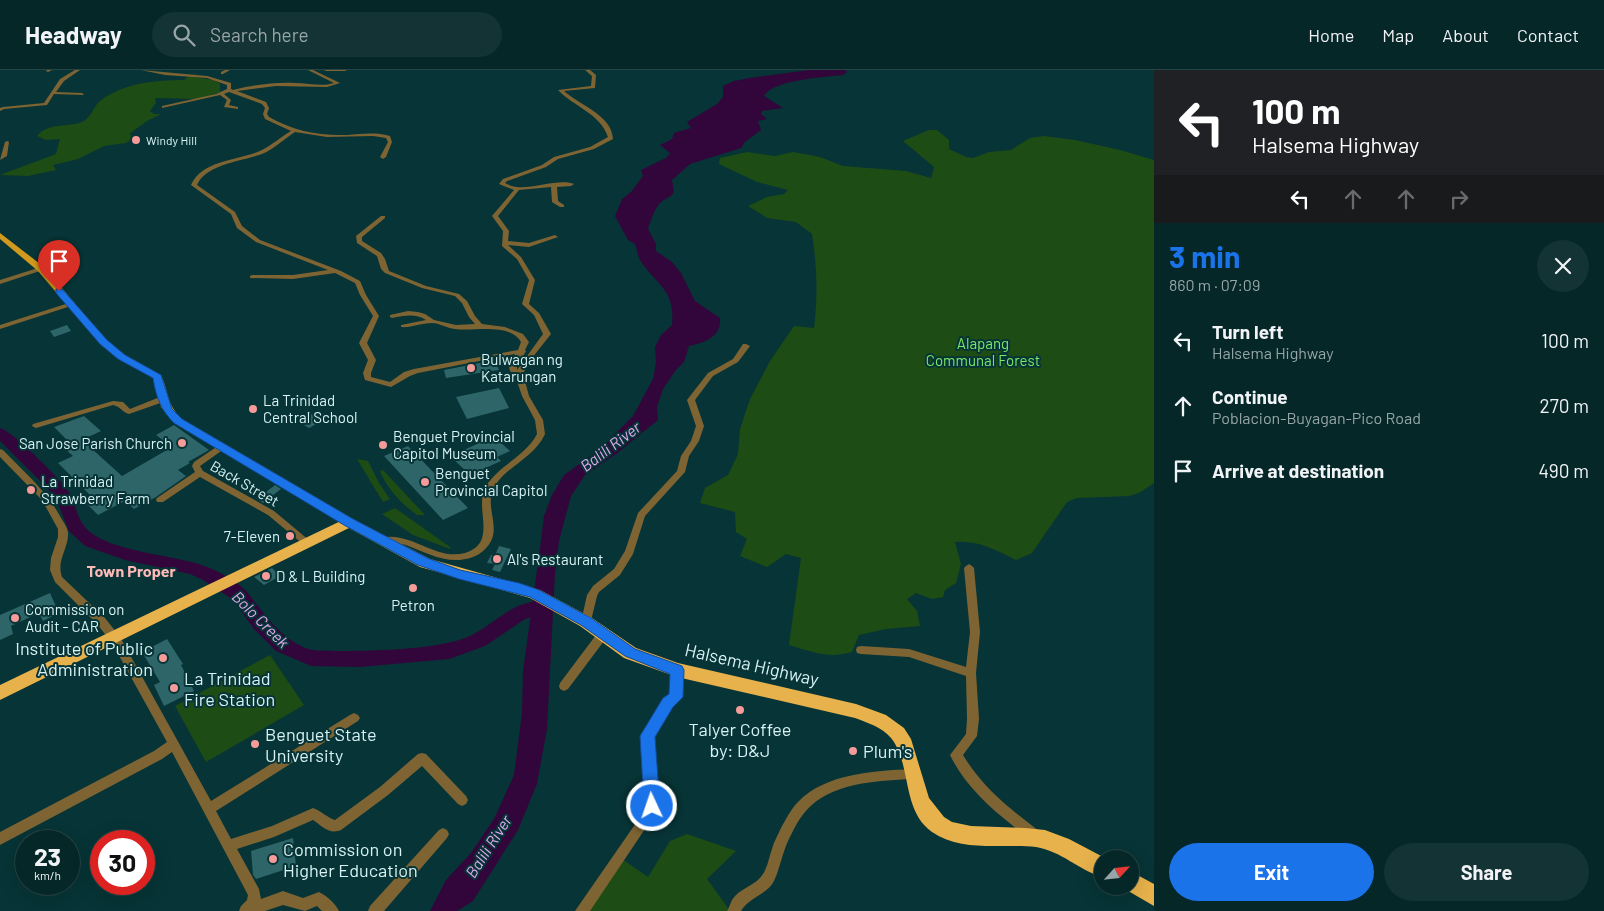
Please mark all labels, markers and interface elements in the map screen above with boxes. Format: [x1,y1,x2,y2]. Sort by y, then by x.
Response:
search box [152,12,502,57]
text: Headway [25,20,122,49]
icon: search [170,21,198,49]
text: Search here [210,23,309,46]
text: Home [1308,24,1354,46]
text: Map [1382,24,1414,46]
text: About [1442,24,1489,46]
text: Contact [1517,24,1579,46]
text: 100 m [1252,89,1341,131]
icon: left [1169,90,1234,155]
text: Halsema Highway [1252,131,1419,157]
place label: Windy Hill [146,133,197,147]
marker: Windy Hill [130,134,142,146]
icon: left [1286,185,1314,213]
icon: ahead [1339,185,1367,213]
icon: ahead [1392,185,1420,213]
icon: right [1445,185,1473,213]
text: 3 min [1169,238,1240,274]
pin [38,240,80,291]
button: close [1537,240,1589,292]
icon: arrive [45,247,73,275]
text: 860 m · 07:09 [1169,275,1260,294]
text: Turn left [1212,320,1283,343]
icon: left [1169,327,1197,355]
text: 100 m [1541,329,1589,352]
park label: Alapang Communal Forest [926,334,1040,369]
text: Halsema Highway [1212,343,1334,362]
place label: Bulwagan ng Katarungan [481,350,563,385]
marker: Bulwagan ng Katarungan [465,362,477,374]
text: Continue [1212,385,1288,408]
place label: La Trinidad Central School [263,391,358,426]
icon: ahead [1169,392,1197,420]
text: 270 m [1540,394,1589,417]
marker: La Trinidad Central School [247,403,259,415]
text: Poblacion-Buyagan-Pico Road [1212,408,1421,427]
water label: Balili River [576,416,645,475]
place label: Benguet Provincial Capitol Museum [393,427,515,462]
place label: San Jose Parish Church [19,434,172,452]
marker: San Jose Parish Church [176,437,188,449]
marker: Benguet Provincial Capitol Museum [377,439,389,451]
street label: Back Street [207,456,283,510]
icon: arrive [1169,457,1197,485]
text: Arrive at destination [1212,459,1384,482]
text: 490 m [1538,459,1589,482]
place label: Benguet Provincial Capitol [435,464,547,499]
place label: La Trinidad Strawberry Farm [41,472,150,507]
marker: Benguet Provincial Capitol [419,476,431,488]
marker: La Trinidad Strawberry Farm [25,484,37,496]
place label: 7-Eleven [224,527,280,545]
marker: 7-Eleven [284,530,296,542]
place label: Al's Restaurant [507,550,603,568]
marker: Al's Restaurant [491,553,503,565]
district label: Town Proper [86,561,176,580]
place label: D & L Building [276,567,365,585]
marker: D & L Building [260,570,272,582]
marker: Petron [407,582,419,594]
water label: Bolo Creek [229,587,294,652]
place label: Petron [391,596,435,614]
place label: Commission on Audit - CAR [25,600,124,635]
marker: Commission on Audit - CAR [9,612,21,624]
place label: Institute of Public Administration [15,637,153,680]
street label: Halsema Highway [683,638,821,690]
marker: Institute of Public Administration [157,652,169,664]
place label: La Trinidad Fire Station [184,667,275,710]
marker: La Trinidad Fire Station [168,682,180,694]
marker: Talyer Coffee by: D&J [734,704,746,716]
place label: Talyer Coffee by: D&J [689,718,791,761]
place label: Benguet State University [265,723,377,766]
marker: Benguet State University [249,738,261,750]
place label: Plum's [863,740,912,762]
marker: Plum's [847,745,859,757]
position arrow [625,779,677,831]
water label: Balili River [461,810,516,881]
speed limit sign: 30 [90,830,155,895]
place label: Commission on Higher Education [283,838,418,881]
text: 23 [34,841,61,871]
button: Exit [1169,843,1374,901]
button: Share [1384,843,1589,901]
north arrow [1094,850,1139,895]
map controls [1094,850,1139,895]
marker: Commission on Higher Education [267,853,279,865]
text: km/h [34,868,61,882]

